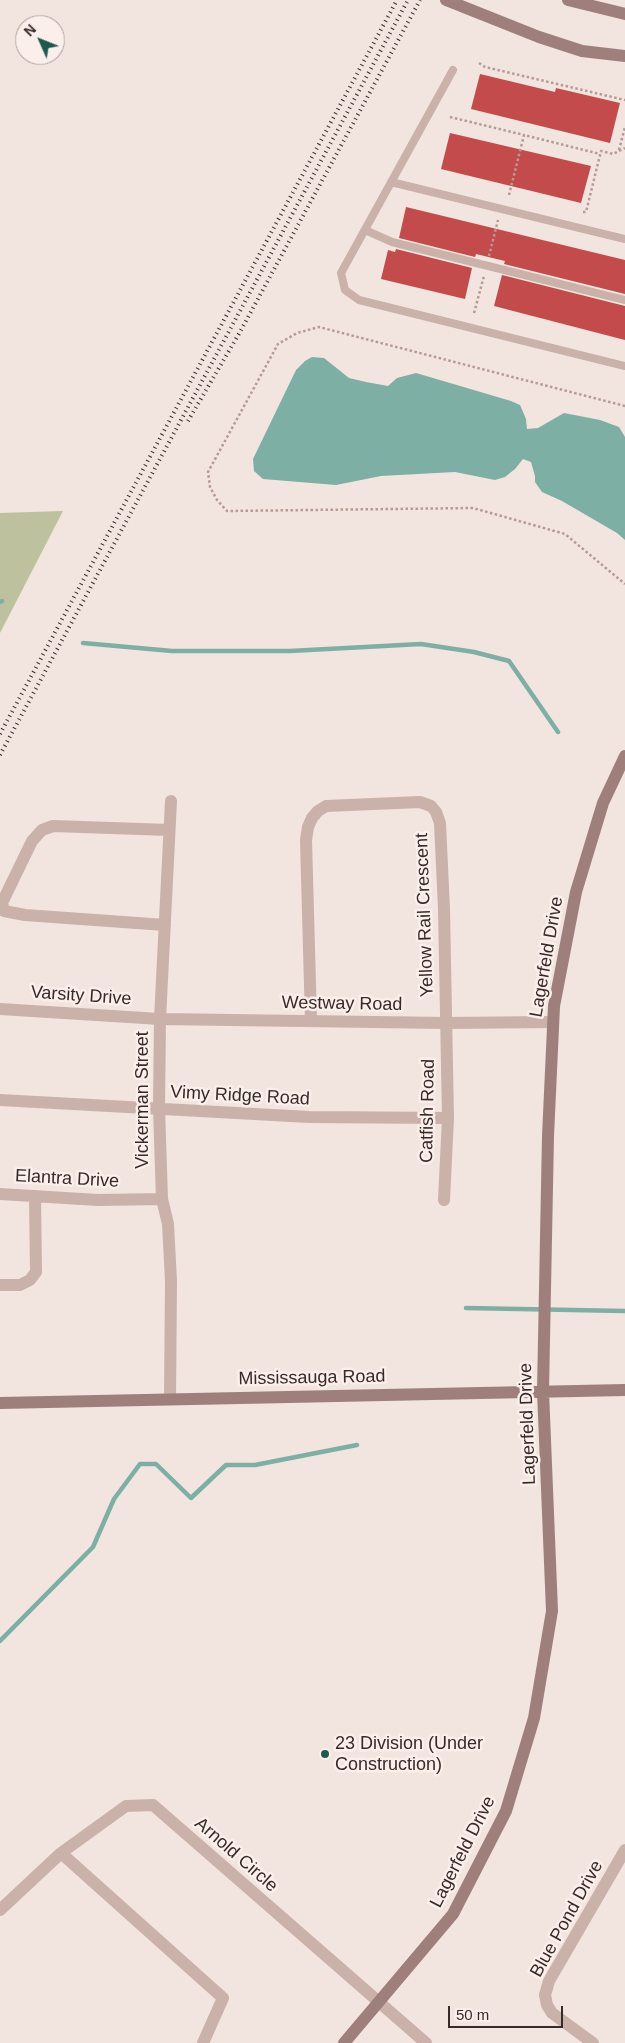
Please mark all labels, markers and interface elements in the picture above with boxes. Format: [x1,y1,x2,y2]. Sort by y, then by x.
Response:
north arrow [15,15,65,65]
text: N [21,21,39,39]
street label: Yellow Rail Crescent [411,832,439,998]
street label: Lagerfeld Drive [526,895,568,1019]
street label: Varsity Drive [30,982,132,1010]
street label: Westway Road [281,992,403,1016]
street label: Vickerman Street [132,1031,154,1169]
street label: Catfish Road [416,1059,440,1163]
street label: Vimy Ridge Road [170,1082,310,1110]
street label: Elantra Drive [14,1165,120,1193]
street label: Lagerfeld Drive [515,1363,541,1485]
street label: Mississauga Road [238,1366,386,1390]
place label: 23 Division (Under Construction) [335,1733,483,1776]
marker: 23 Division (Under Construction) [319,1748,331,1760]
street label: Lagerfeld Drive [426,1793,500,1911]
street label: Arnold Circle [190,1813,282,1897]
street label: Blue Pond Drive [526,1857,608,1981]
scale bar [450,1996,565,2028]
text: 50 m [456,2006,489,2023]

